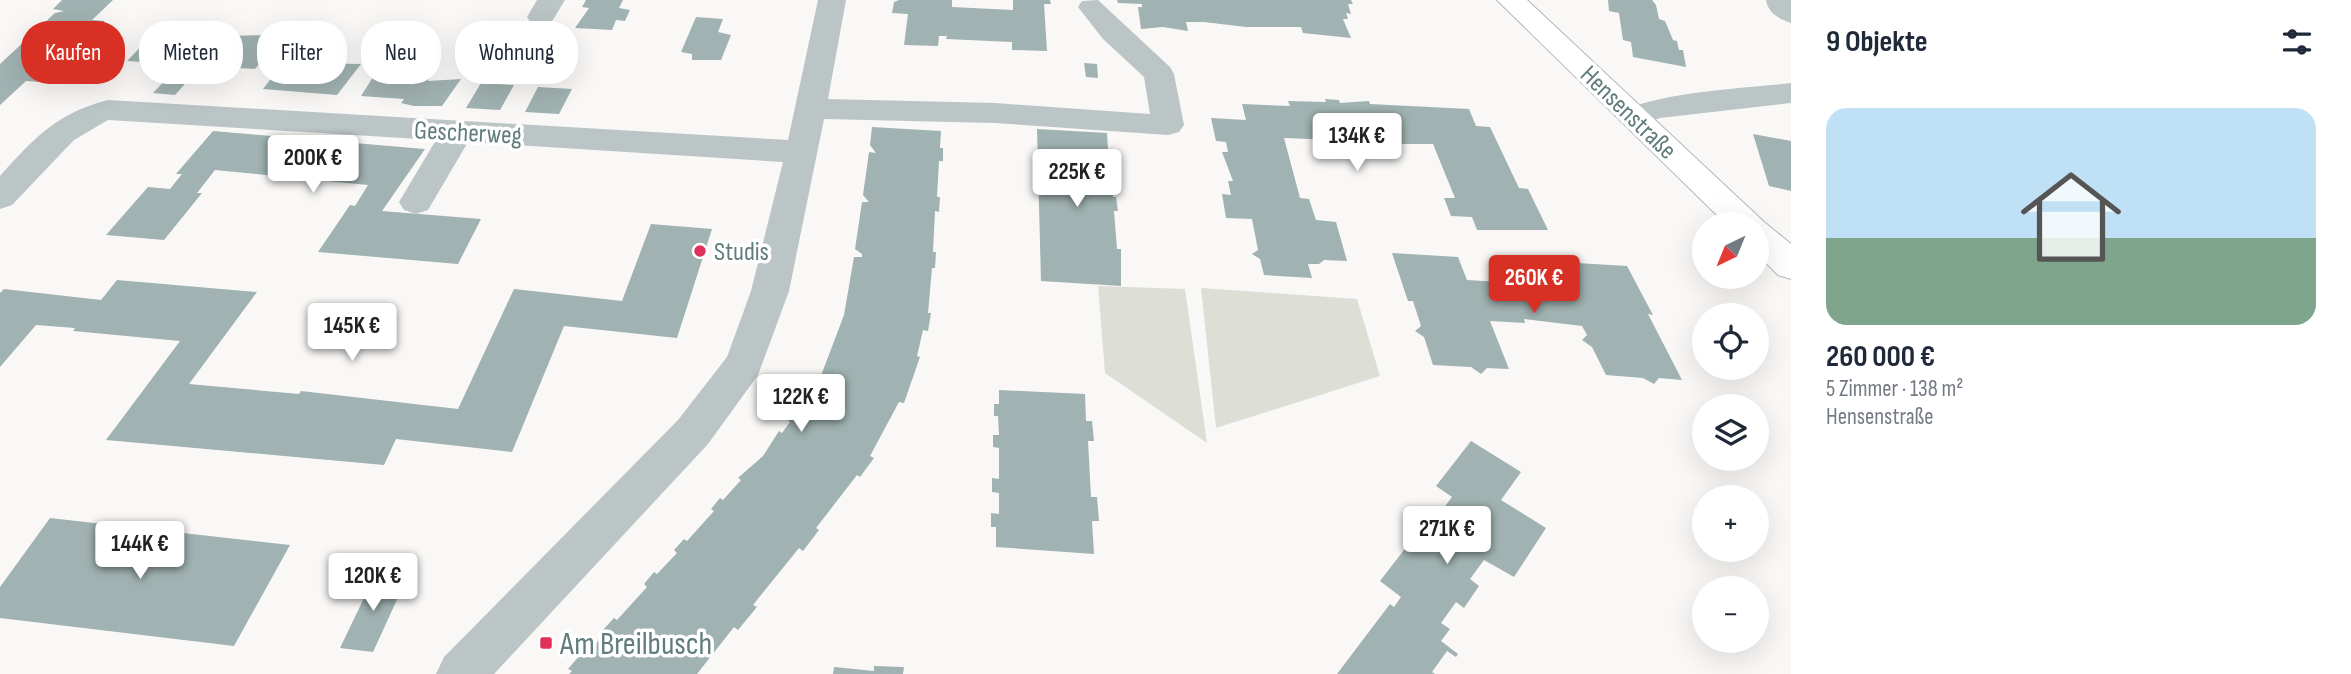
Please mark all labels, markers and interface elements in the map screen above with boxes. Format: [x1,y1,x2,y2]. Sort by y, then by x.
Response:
chip: Kaufen [21,21,125,84]
chip: Mieten [139,21,243,84]
chip: Filter [257,21,347,84]
chip: Neu [361,21,441,84]
chip: Wohnung [455,21,578,84]
icon: filters [2278,23,2316,61]
text: 9 Objekte [1826,24,1928,60]
street label: Hensenstraße [1574,60,1682,166]
pin: 134K € [1300,114,1414,173]
street label: Gescherweg [413,115,523,152]
text: 134K € [1329,122,1385,150]
pin: 200K € [256,136,370,195]
text: 200K € [284,144,342,172]
pin: 225K € [1020,150,1134,209]
icon: home [2008,154,2134,280]
text: 225K € [1049,158,1105,186]
north arrow [1692,212,1769,289]
map controls [1692,212,1769,653]
place label: Studis [714,237,769,268]
marker: Studis [692,243,708,259]
pin: 260K € [1477,256,1591,315]
text: 260K € [1505,264,1563,292]
button: locate [1692,303,1769,380]
pin: 145K € [295,304,409,363]
text: 145K € [324,312,380,340]
text: 260 000 € [1826,339,1935,375]
pin: 122K € [744,374,858,434]
text: 5 Zimmer · 138 m² [1826,375,1963,403]
text: 122K € [773,383,829,411]
button: layers [1692,394,1769,471]
text: Hensenstraße [1826,403,1933,431]
button: + [1692,485,1769,562]
pin: 271K € [1390,506,1504,566]
text: 271K € [1419,515,1475,543]
pin: 144K € [83,522,197,581]
text: 144K € [111,530,169,558]
pin: 120K € [316,554,430,613]
text: 120K € [345,562,401,590]
button: − [1692,576,1769,653]
place label: Am Breilbusch [559,625,712,664]
marker: Am Breilbusch [538,635,554,651]

